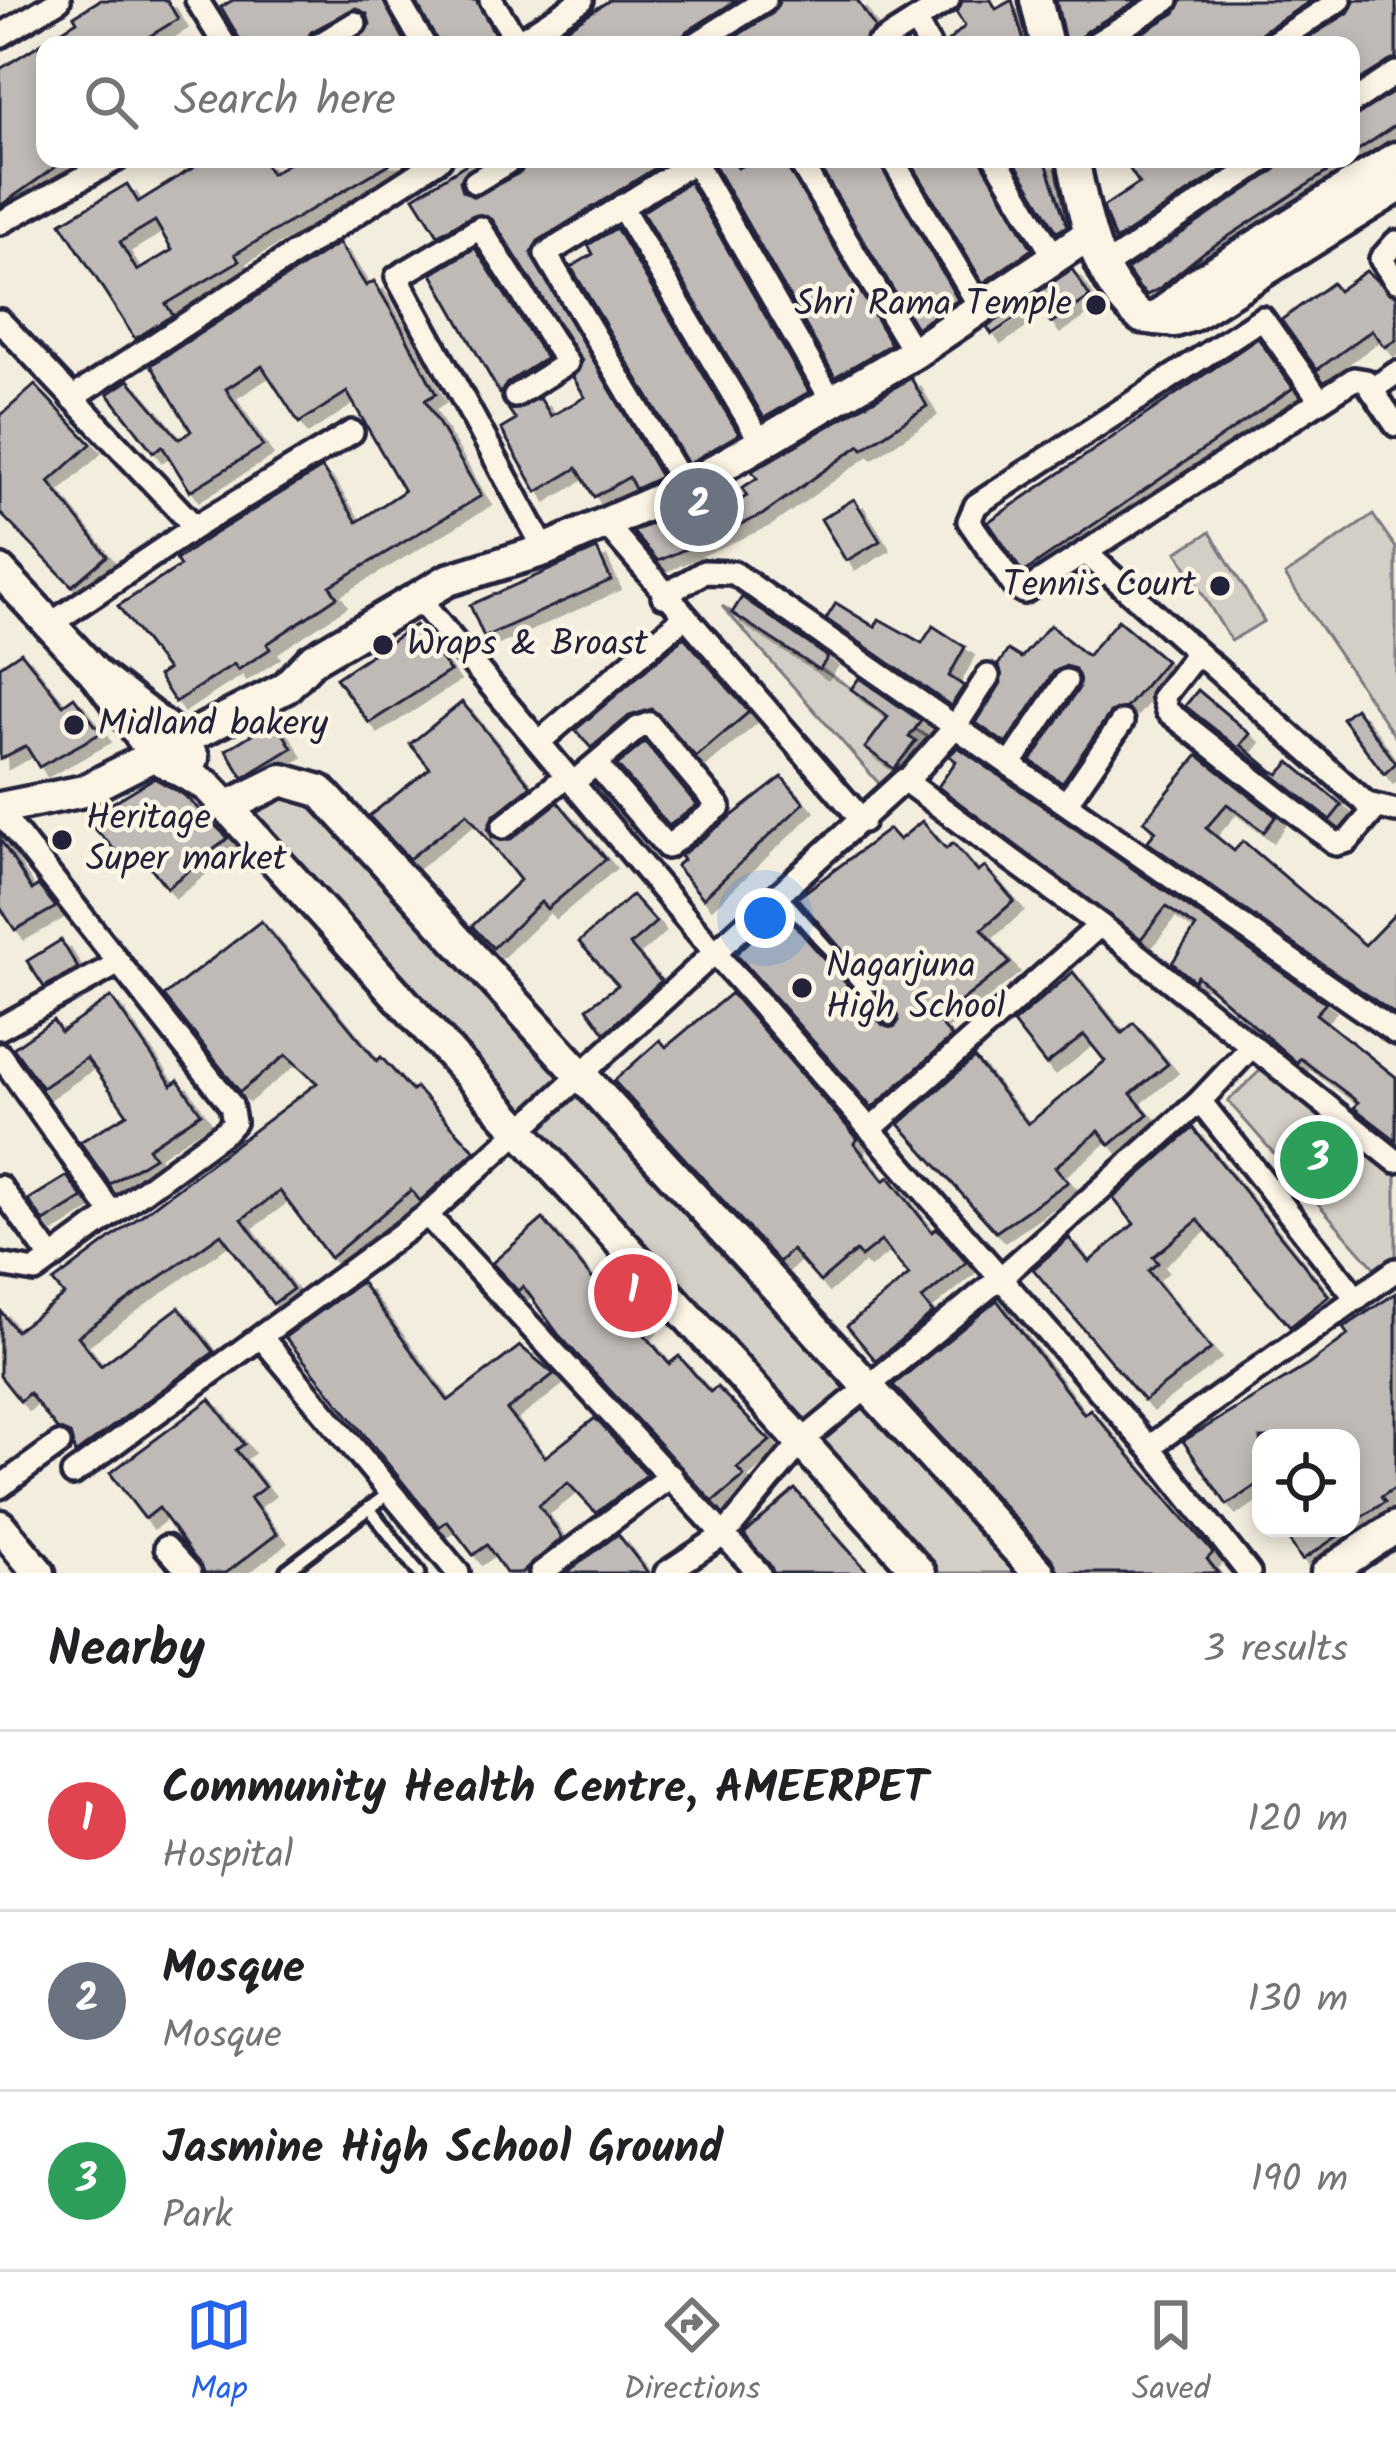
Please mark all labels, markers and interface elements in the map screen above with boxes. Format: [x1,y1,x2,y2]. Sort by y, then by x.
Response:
search box [36,36,1360,168]
text: Search here [174,66,396,138]
icon: search [78,69,144,135]
place label: Shri Rama Temple [794,277,1072,334]
marker: Shri Rama Temple [1083,292,1109,318]
pin: 2 [660,462,738,552]
place label: Tennis Court [1003,558,1197,615]
marker: Tennis Court [1207,573,1233,599]
place label: Wraps & Broast [407,617,649,674]
marker: Wraps & Broast [370,632,396,658]
place label: Midland bakery [98,697,329,754]
marker: Midland bakery [61,712,87,738]
place label: Heritage Super market [86,791,288,889]
marker: Heritage Super market [49,827,75,853]
your location [735,888,795,948]
place label: Nagarjuna High School [826,939,1006,1037]
marker: Nagarjuna High School [789,975,815,1001]
pin: 3 [1280,1115,1358,1205]
pin: 1 [594,1248,672,1338]
map controls [1252,1429,1360,1537]
button: locate [1252,1429,1360,1537]
text: Nearby [48,1611,205,1692]
text: 3 results [1203,1620,1348,1682]
text: Community Health Centre, AMEERPET [162,1754,928,1826]
text: 1 [81,1790,93,1852]
text: 120 m [1247,1790,1348,1852]
text: Hospital [162,1826,293,1888]
text: Mosque [162,1934,305,2006]
text: 2 [76,1970,98,2032]
text: 130 m [1247,1970,1348,2032]
text: Mosque [162,2006,282,2068]
text: Jasmine High School Ground [162,2114,723,2186]
text: 3 [76,2150,98,2212]
text: 190 m [1251,2150,1348,2212]
text: Park [162,2186,233,2248]
tab: Map [186,2292,252,2417]
tab: Directions [623,2292,760,2417]
tab: Saved [1132,2292,1210,2417]

